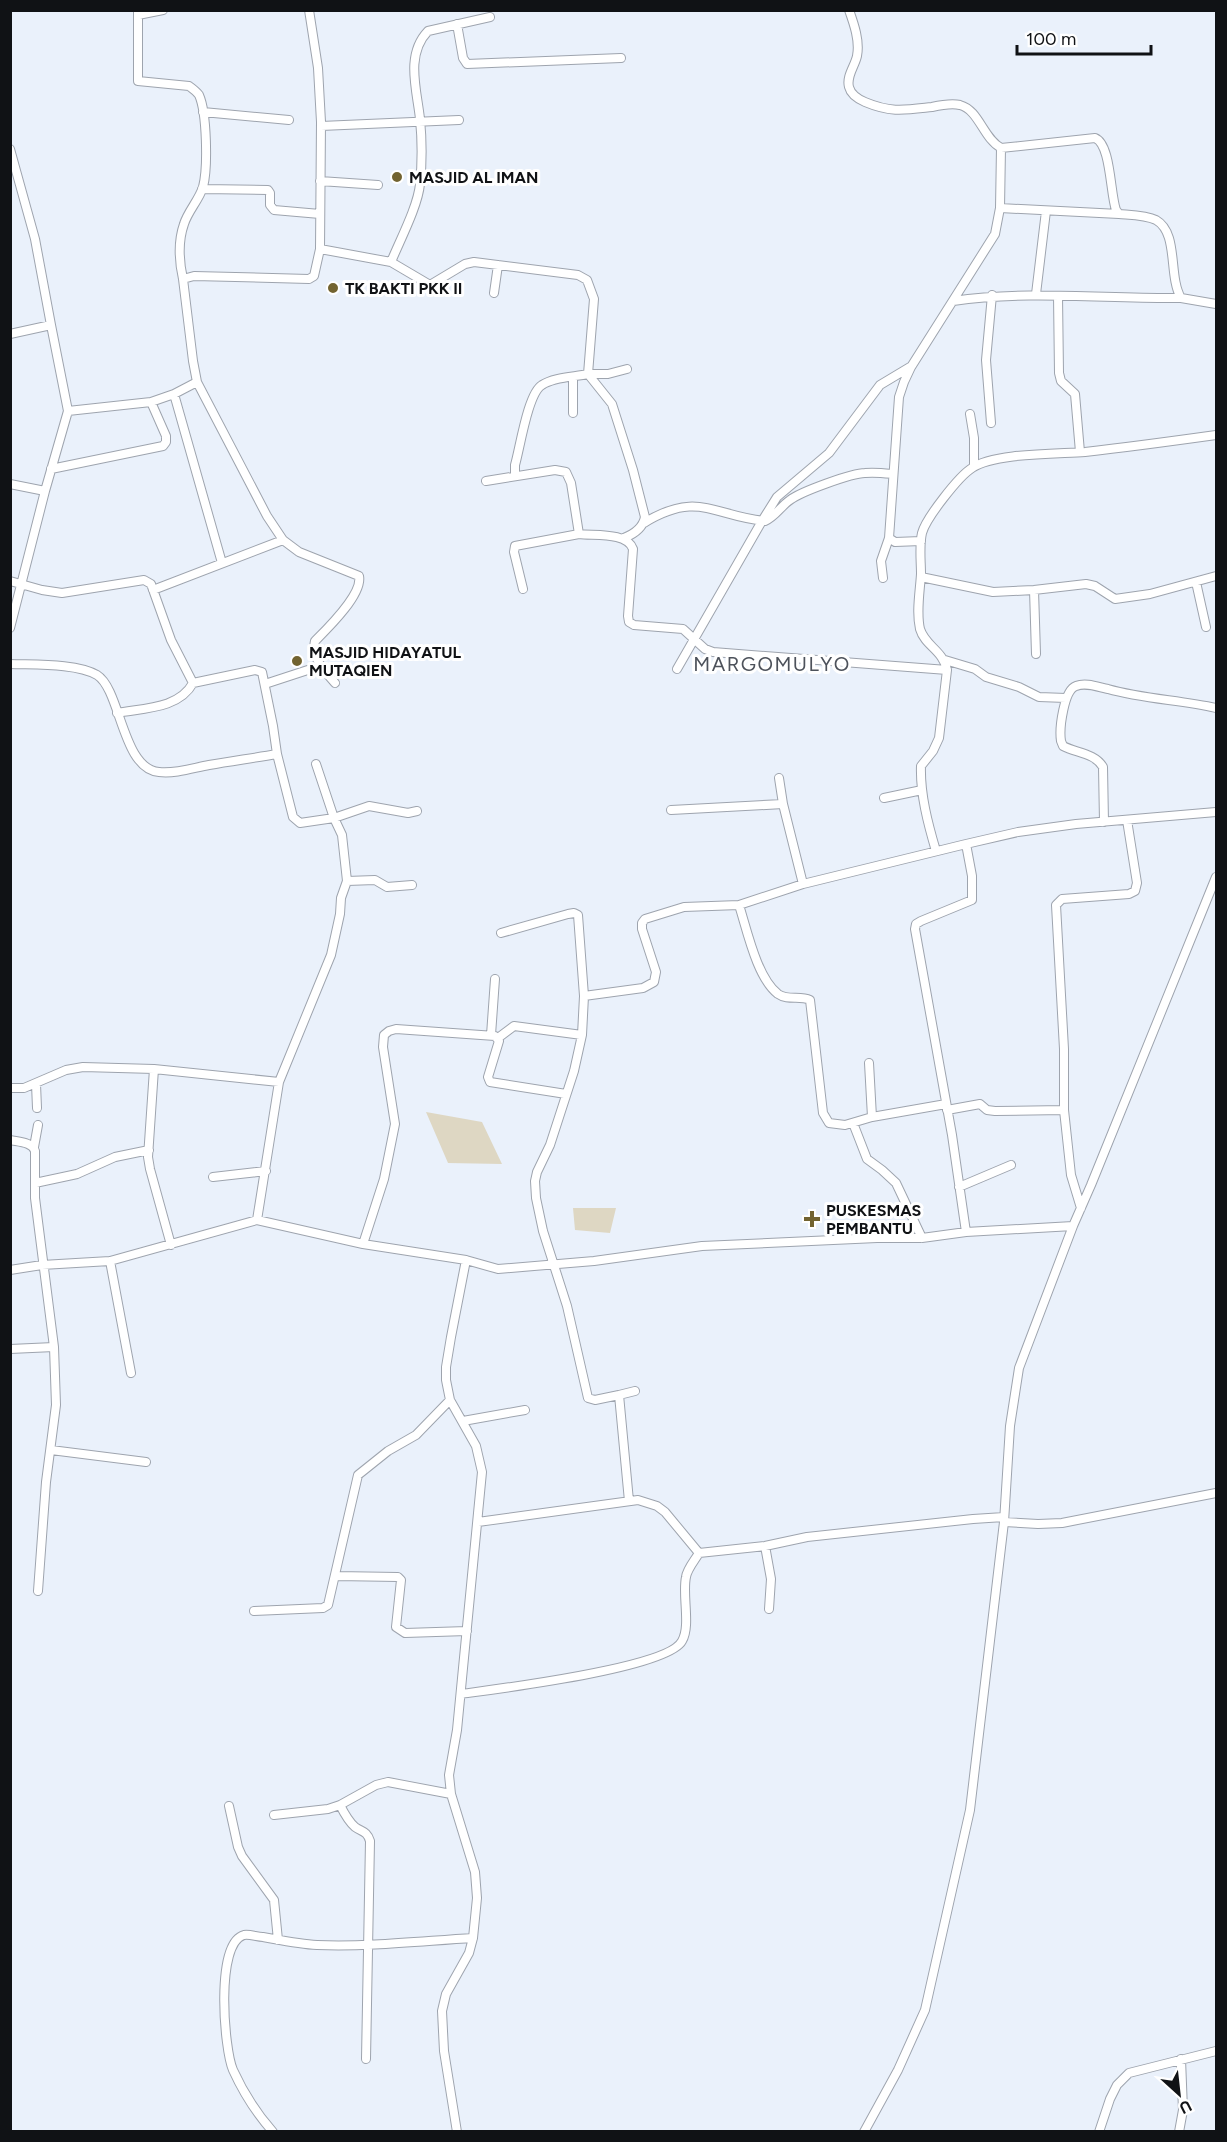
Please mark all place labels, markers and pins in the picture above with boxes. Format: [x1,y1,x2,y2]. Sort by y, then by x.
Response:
place label: MASJID AL IMAN [409,168,538,187]
marker: MASJID AL IMAN [390,170,404,184]
place label: TK BAKTI PKK II [345,279,462,298]
marker: TK BAKTI PKK II [326,281,340,295]
place label: MASJID HIDAYATUL MUTAQIEN [309,643,462,680]
marker: MASJID HIDAYATUL MUTAQIEN [290,654,304,668]
place label: PUSKESMAS PEMBANTU [826,1201,922,1238]
marker: PUSKESMAS PEMBANTU [803,1210,821,1228]

